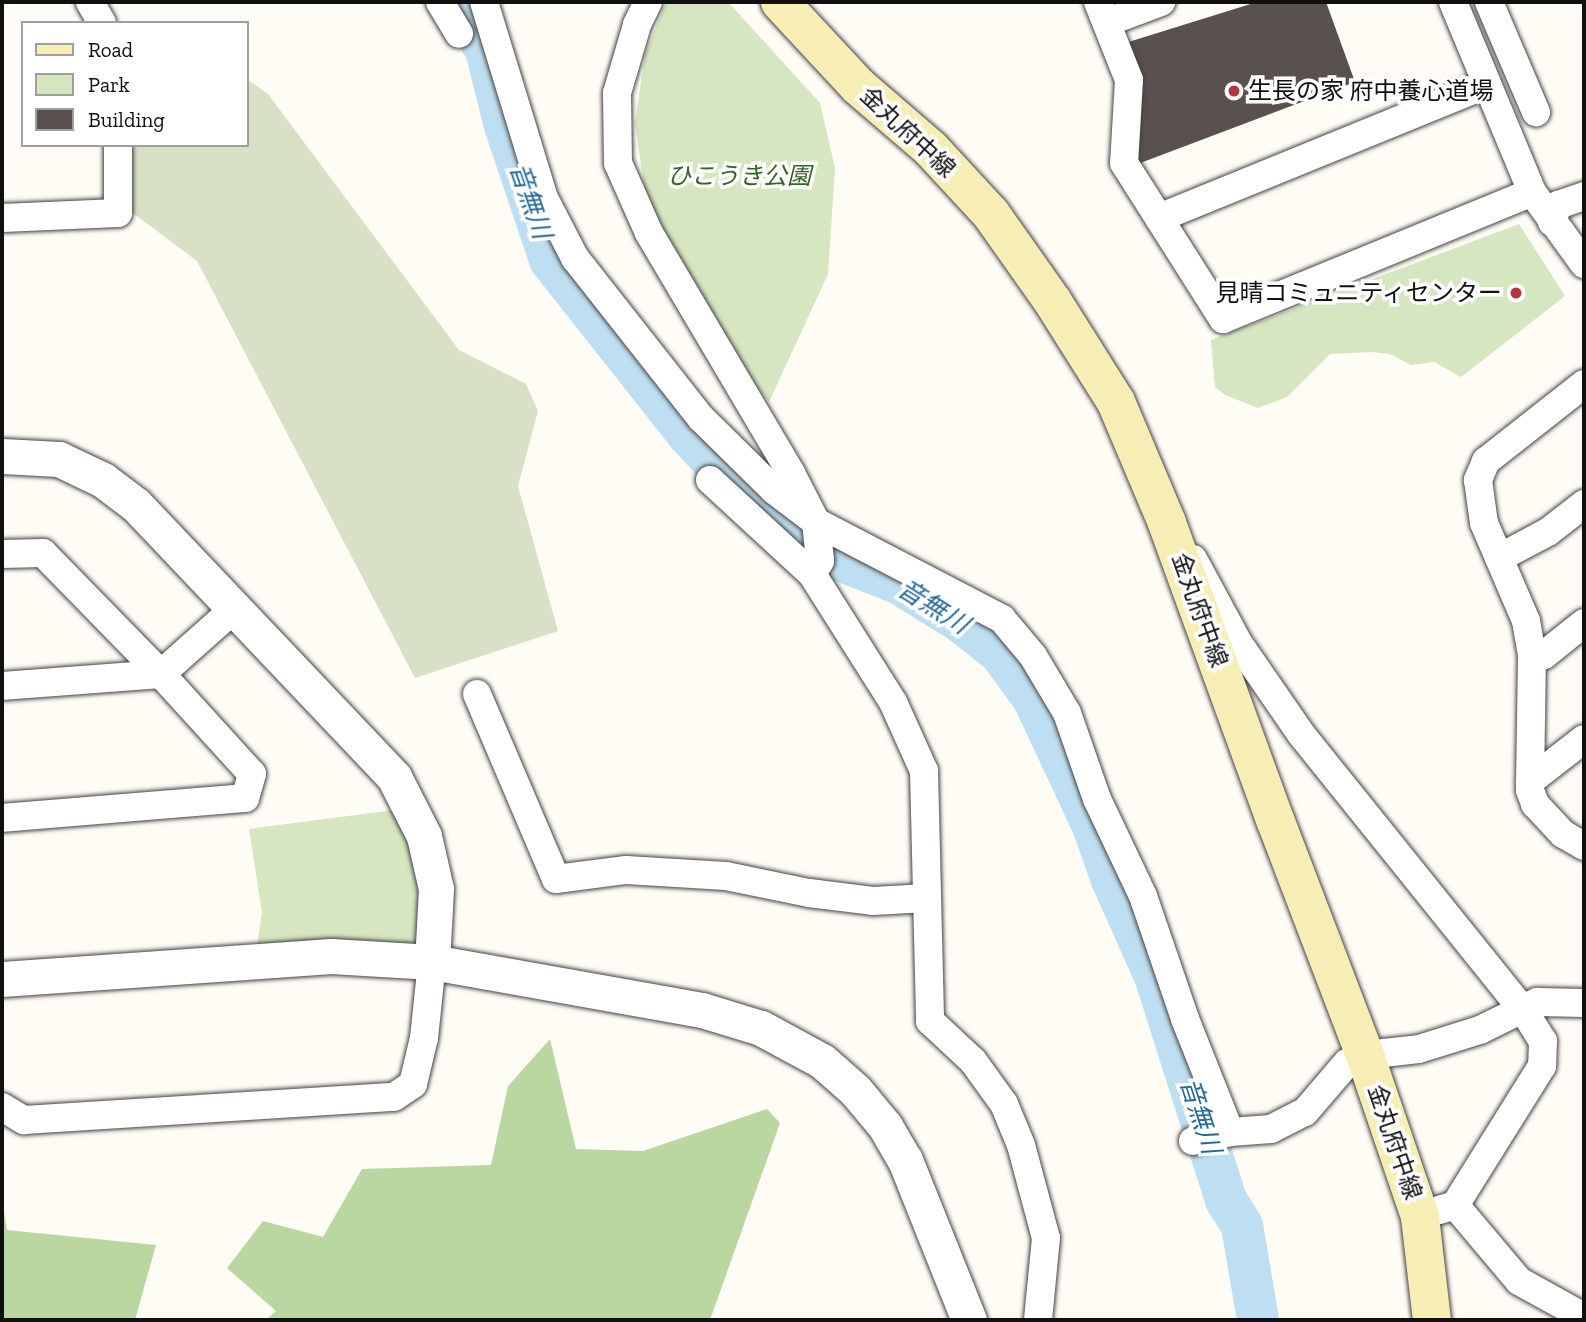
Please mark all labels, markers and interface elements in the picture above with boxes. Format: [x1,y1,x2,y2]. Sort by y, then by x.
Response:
legend [21,21,248,147]
text: Road [88,37,133,62]
text: Park [88,72,130,97]
place label: 生長の家 府中養心道場 [1248,77,1493,105]
street label: 金丸府中線 [854,81,962,183]
marker: 生長の家 府中養心道場 [1226,83,1242,99]
text: Building [88,107,165,132]
water label: 音無川 [503,159,557,243]
park label: ひこうき公園 [667,162,811,190]
place label: 見晴コミュニティセンター [1214,279,1502,307]
marker: 見晴コミュニティセンター [1508,285,1524,301]
street label: 金丸府中線 [1166,549,1234,671]
water label: 音無川 [892,573,974,641]
water label: 音無川 [1173,1074,1227,1158]
street label: 金丸府中線 [1362,1081,1428,1203]

